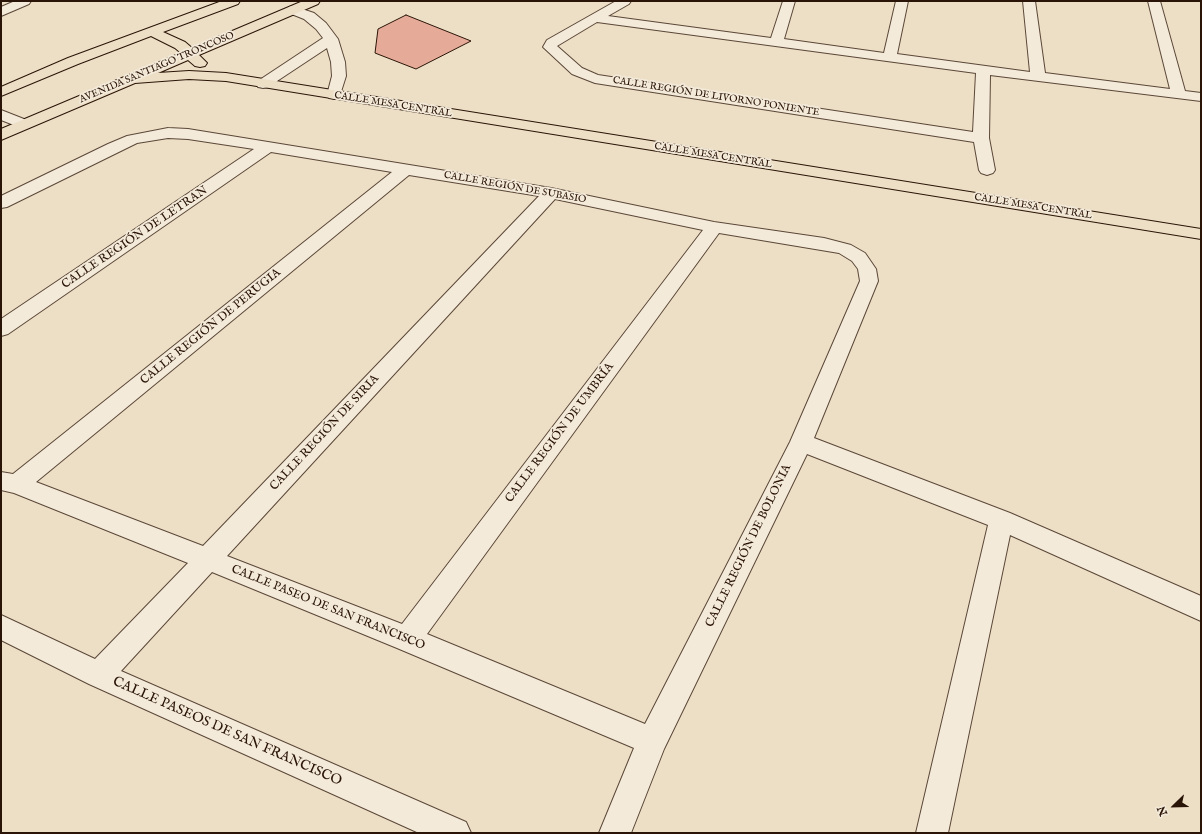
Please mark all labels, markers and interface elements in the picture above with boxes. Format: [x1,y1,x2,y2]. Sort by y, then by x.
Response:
street label: AVENIDA SANTIAGO TRONCOSO [78,30,236,106]
street label: CALLE REGIÓN DE LIVORNO PONIENTE [612,75,820,119]
street label: CALLE MESA CENTRAL [333,90,453,120]
street label: CALLE MESA CENTRAL [653,141,773,171]
street label: CALLE REGIÓN DE SUBASIO [443,170,587,206]
street label: CALLE REGIÓN DE LETRAN [59,184,211,292]
street label: CALLE MESA CENTRAL [973,192,1093,222]
street label: CALLE REGIÓN DE PERUGIA [138,266,284,388]
street label: CALLE REGIÓN DE UMBRÍA [503,360,617,506]
street label: CALLE REGIÓN DE SIRIA [267,372,383,494]
street label: CALLE REGIÓN DE BOLONIA [703,462,795,630]
street label: CALLE PASEO DE SAN FRANCISCO [229,562,427,654]
street label: CALLE PASEOS DE SAN FRANCISCO [110,674,344,790]
north arrow [1154,786,1194,826]
text: N [1155,804,1171,818]

